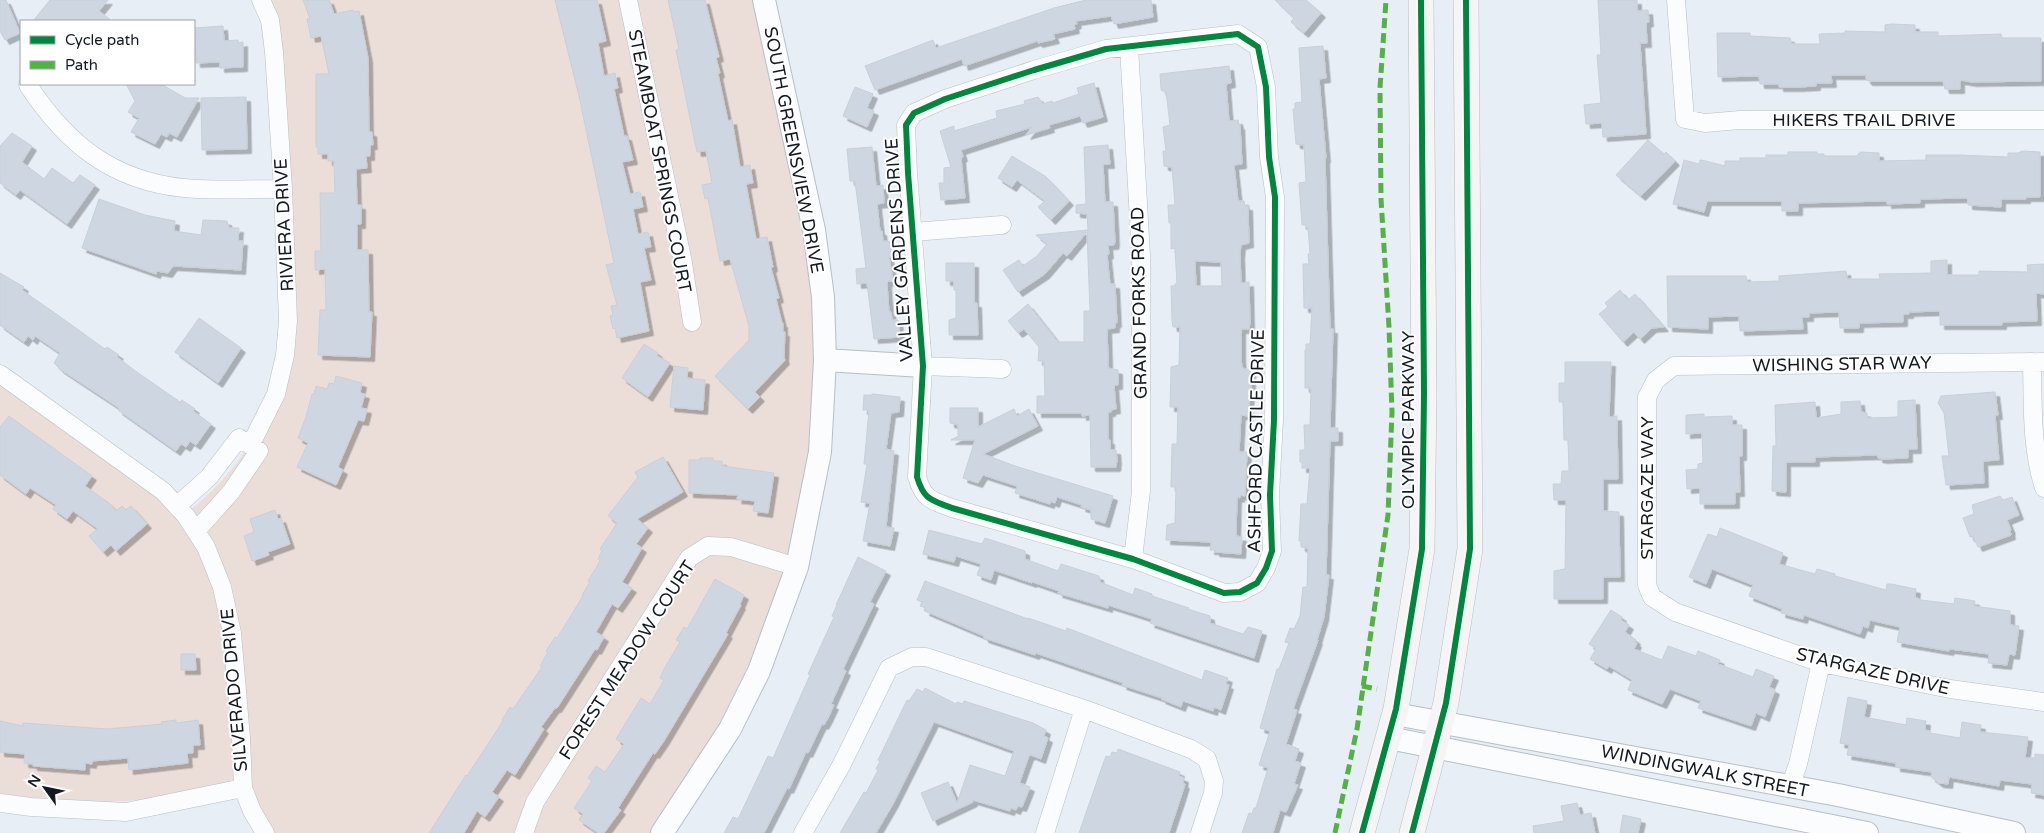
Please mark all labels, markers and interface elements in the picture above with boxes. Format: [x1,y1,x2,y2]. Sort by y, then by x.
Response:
legend [20,20,195,85]
street label: SOUTH GREENSVIEW DRIVE [759,25,829,275]
street label: STEAMBOAT SPRINGS COURT [624,28,696,294]
text: Cycle path [65,31,139,49]
text: Path [65,56,98,74]
street label: HIKERS TRAIL DRIVE [1772,109,1956,131]
street label: VALLEY GARDENS DRIVE [880,137,918,363]
street label: RIVIERA DRIVE [270,158,298,292]
street label: GRAND FORKS ROAD [1126,207,1152,399]
street label: ASHFORD CASTLE DRIVE [1243,329,1269,553]
street label: OLYMPIC PARKWAY [1397,330,1419,509]
street label: WISHING STAR WAY [1752,351,1932,377]
street label: STARGAZE WAY [1636,416,1658,560]
street label: FOREST MEADOW COURT [554,556,700,764]
street label: SILVERADO DRIVE [216,607,252,773]
street label: STARGAZE DRIVE [1794,643,1952,699]
street label: WINDINGWALK STREET [1599,740,1811,802]
north arrow [20,763,70,813]
text: N [24,772,45,791]

